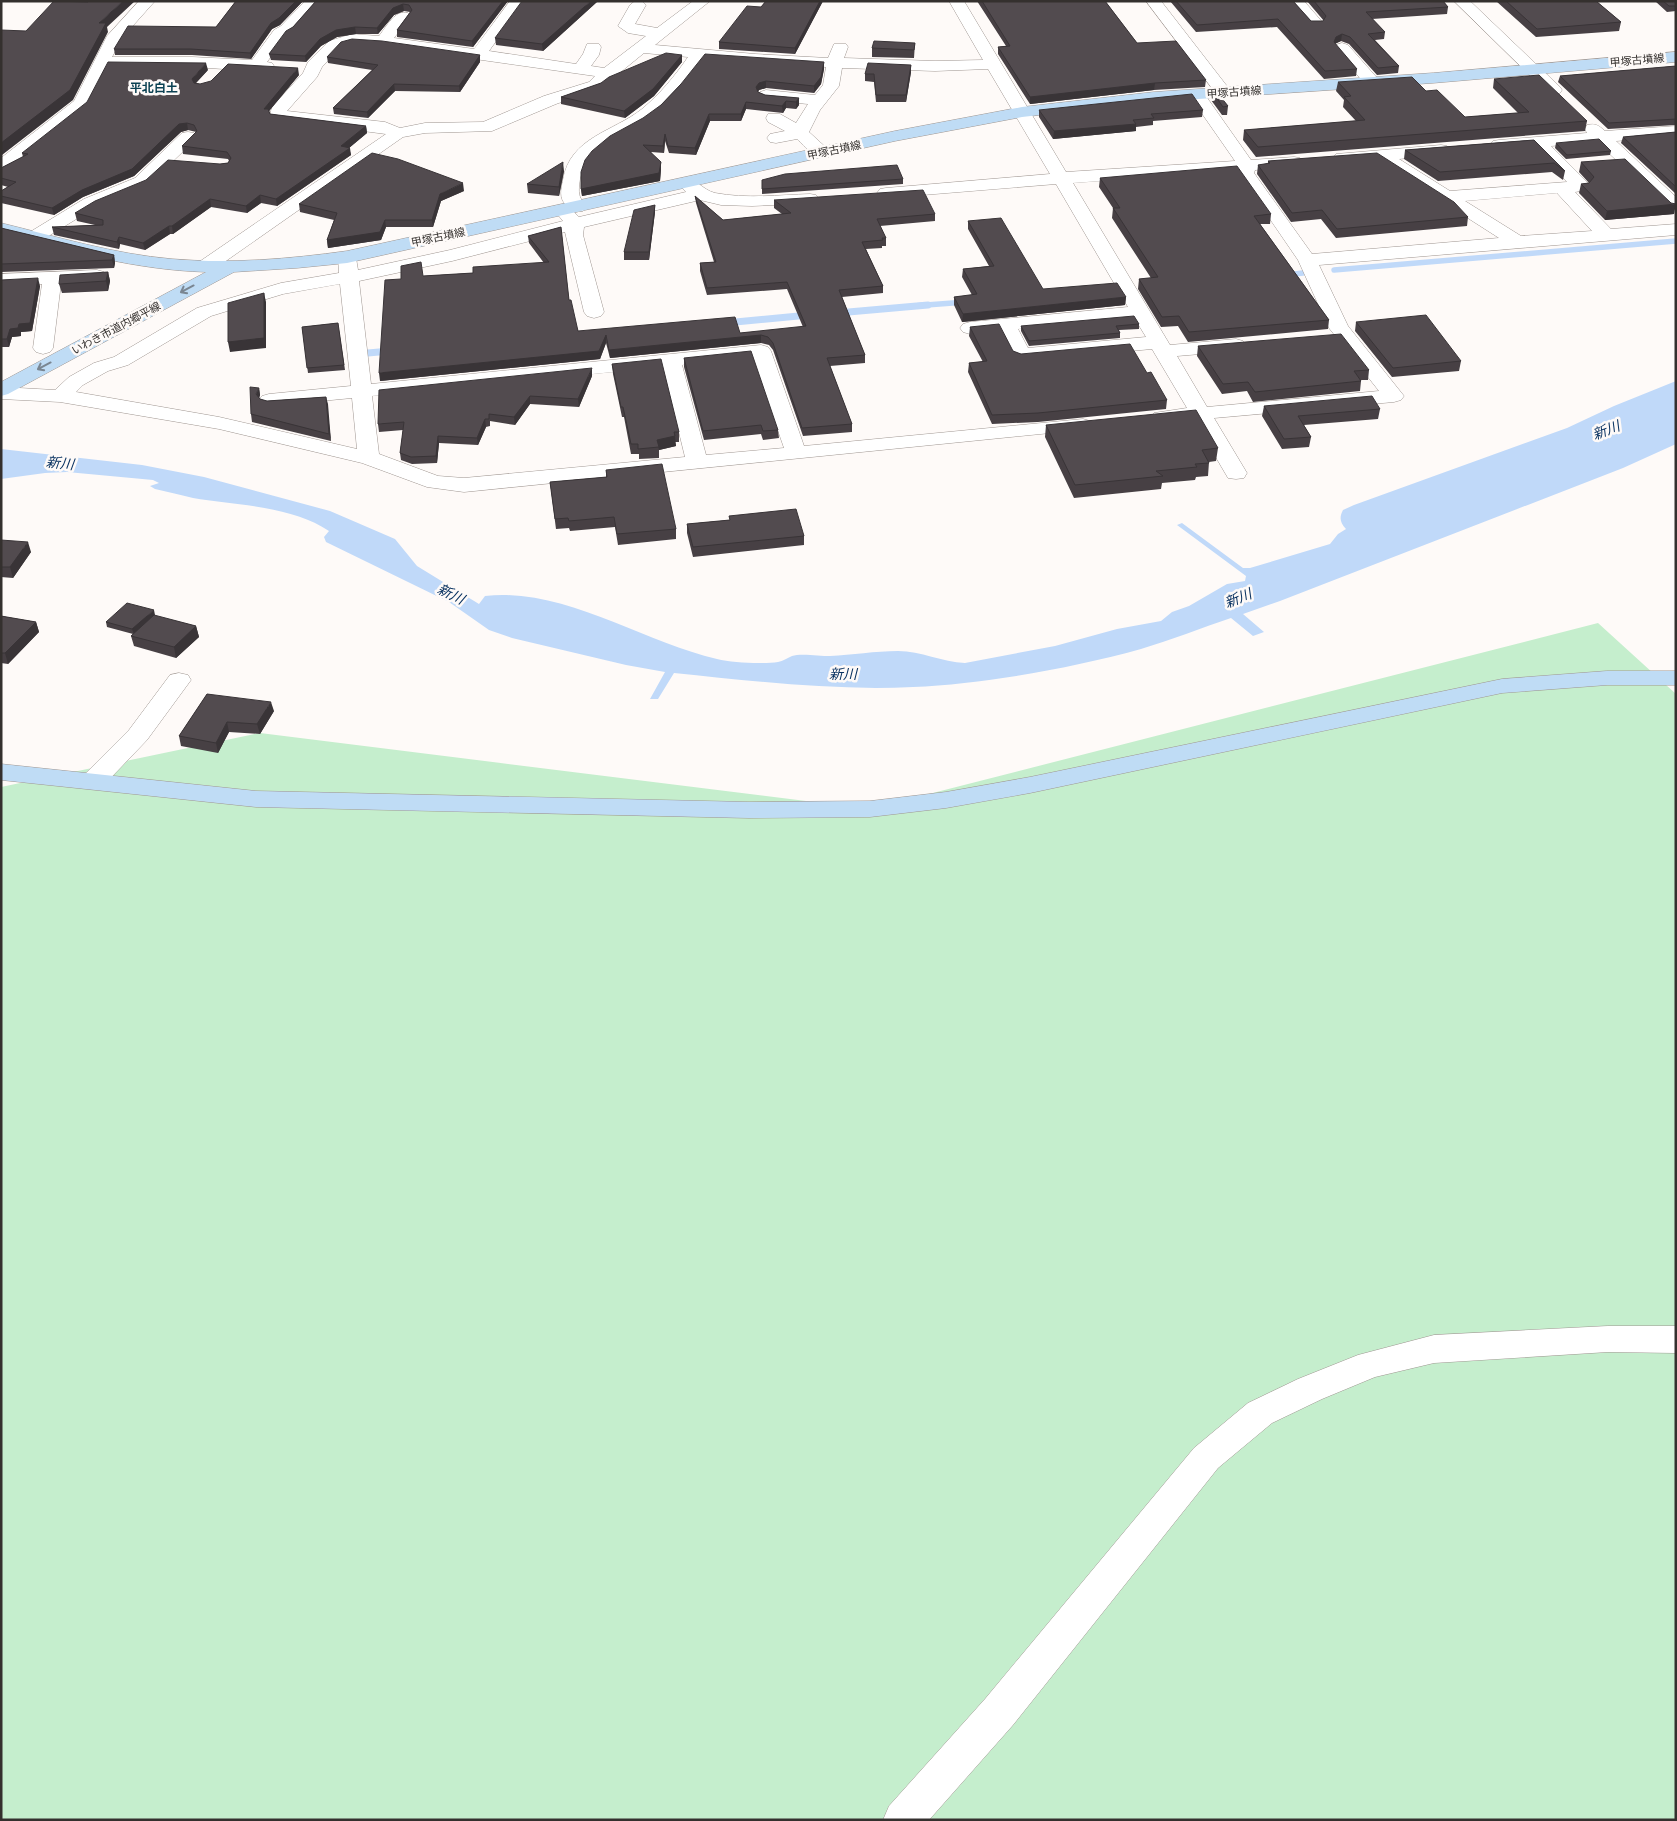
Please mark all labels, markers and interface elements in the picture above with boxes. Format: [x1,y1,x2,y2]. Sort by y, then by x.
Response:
street label: 甲塚古墳線 [1609,51,1665,69]
district label: 平北白土 [130,80,178,95]
street label: 甲塚古墳線 [1206,83,1262,101]
street label: 甲塚古墳線 [806,137,862,163]
street label: 甲塚古墳線 [410,224,466,250]
one-way arrow [180,285,195,294]
street label: いわき市道内郷平線 [69,299,163,357]
one-way arrow [37,362,52,371]
water label: 新川 [1589,415,1624,443]
water label: 新川 [45,452,77,474]
water label: 新川 [434,579,470,609]
water label: 新川 [1221,583,1256,612]
water label: 新川 [829,664,859,683]

